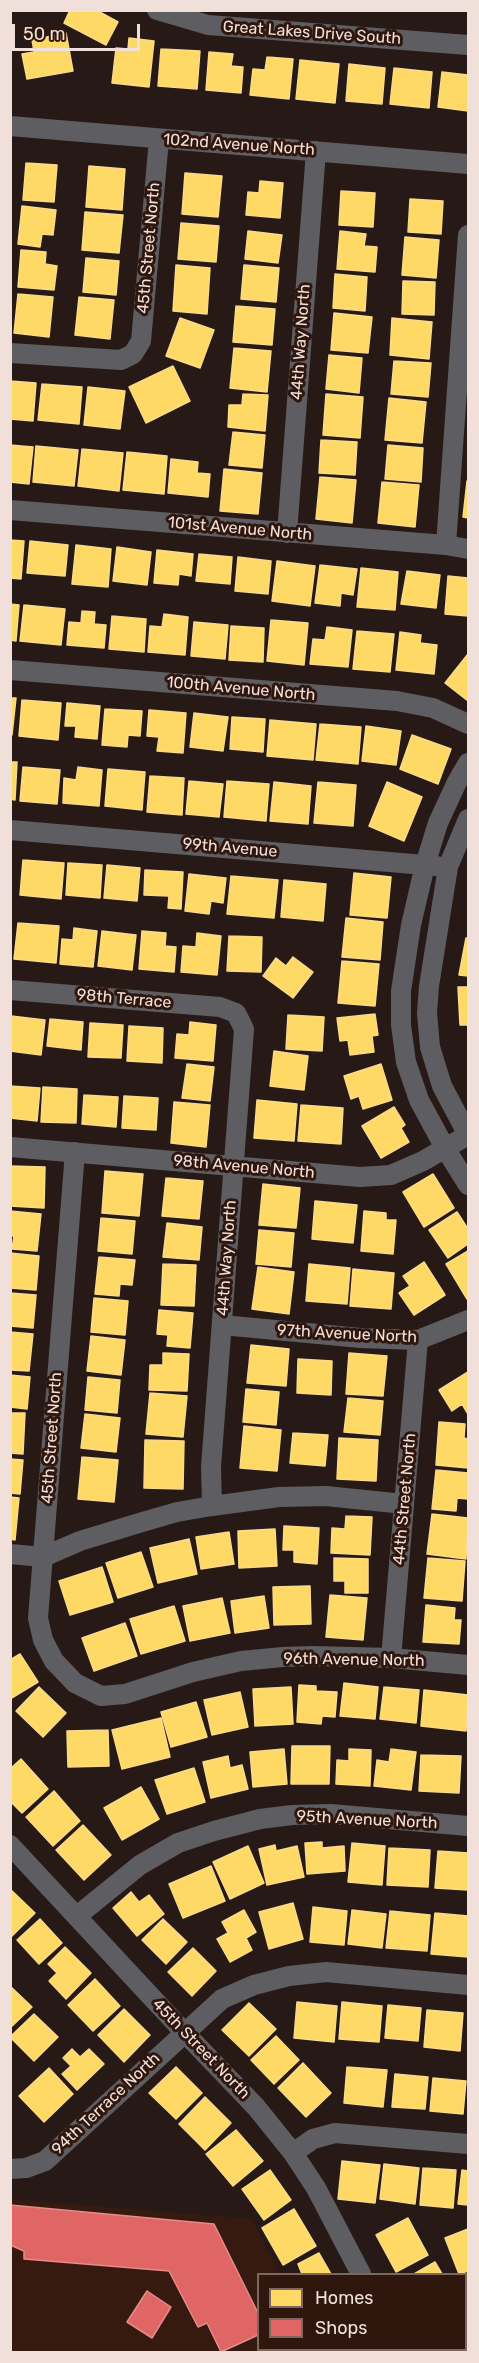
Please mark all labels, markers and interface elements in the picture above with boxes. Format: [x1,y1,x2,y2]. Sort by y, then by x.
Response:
scale bar [15,12,142,50]
street label: Great Lakes Drive South [222,17,402,49]
text: 50 m [23,23,66,45]
street label: 102nd Avenue North [163,130,315,160]
street label: 45th Street North [134,181,164,315]
street label: 44th Way North [287,283,315,401]
street label: 101st Avenue North [167,513,313,545]
street label: 100th Avenue North [166,673,316,705]
street label: 99th Avenue [182,834,278,862]
street label: 98th Terrace [76,985,172,1013]
street label: 98th Avenue North [172,1151,316,1183]
street label: 44th Way North [213,1199,241,1317]
street label: 97th Avenue North [277,1321,417,1347]
street label: 45th Street North [38,1372,66,1504]
street label: 44th Street North [390,1432,420,1566]
street label: 96th Avenue North [283,1649,425,1671]
street label: 95th Avenue North [296,1807,438,1833]
street label: 45th Street North [148,1995,254,2103]
street label: 94th Terrace North [48,2049,164,2159]
legend [257,2273,467,2351]
text: Homes [315,2287,373,2309]
text: Shops [315,2317,367,2339]

